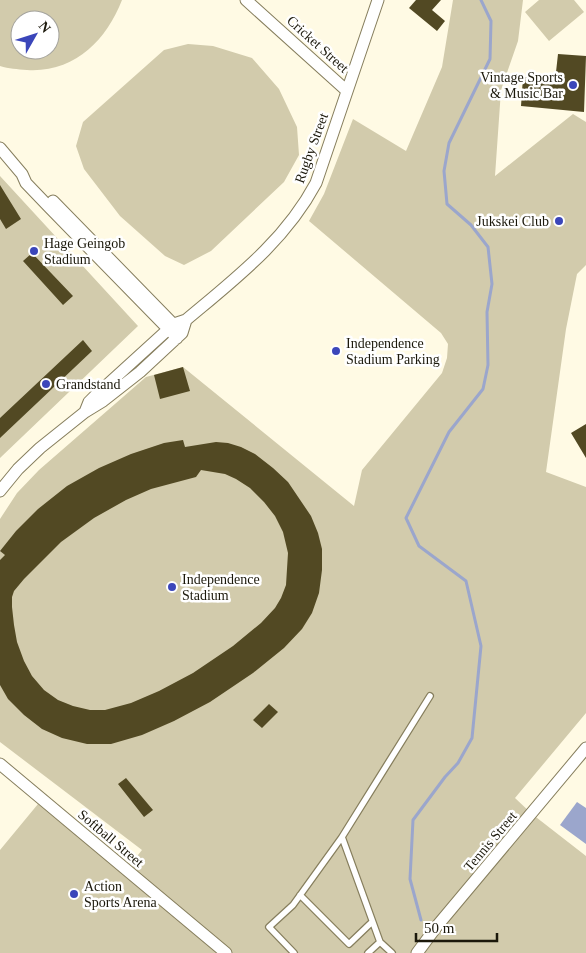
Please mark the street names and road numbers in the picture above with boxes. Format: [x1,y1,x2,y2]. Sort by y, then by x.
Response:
street label: Cricket Street [284,13,352,76]
street label: Rugby Street [292,111,331,185]
street label: Softball Street [75,807,146,870]
street label: Tennis Street [461,808,520,874]

